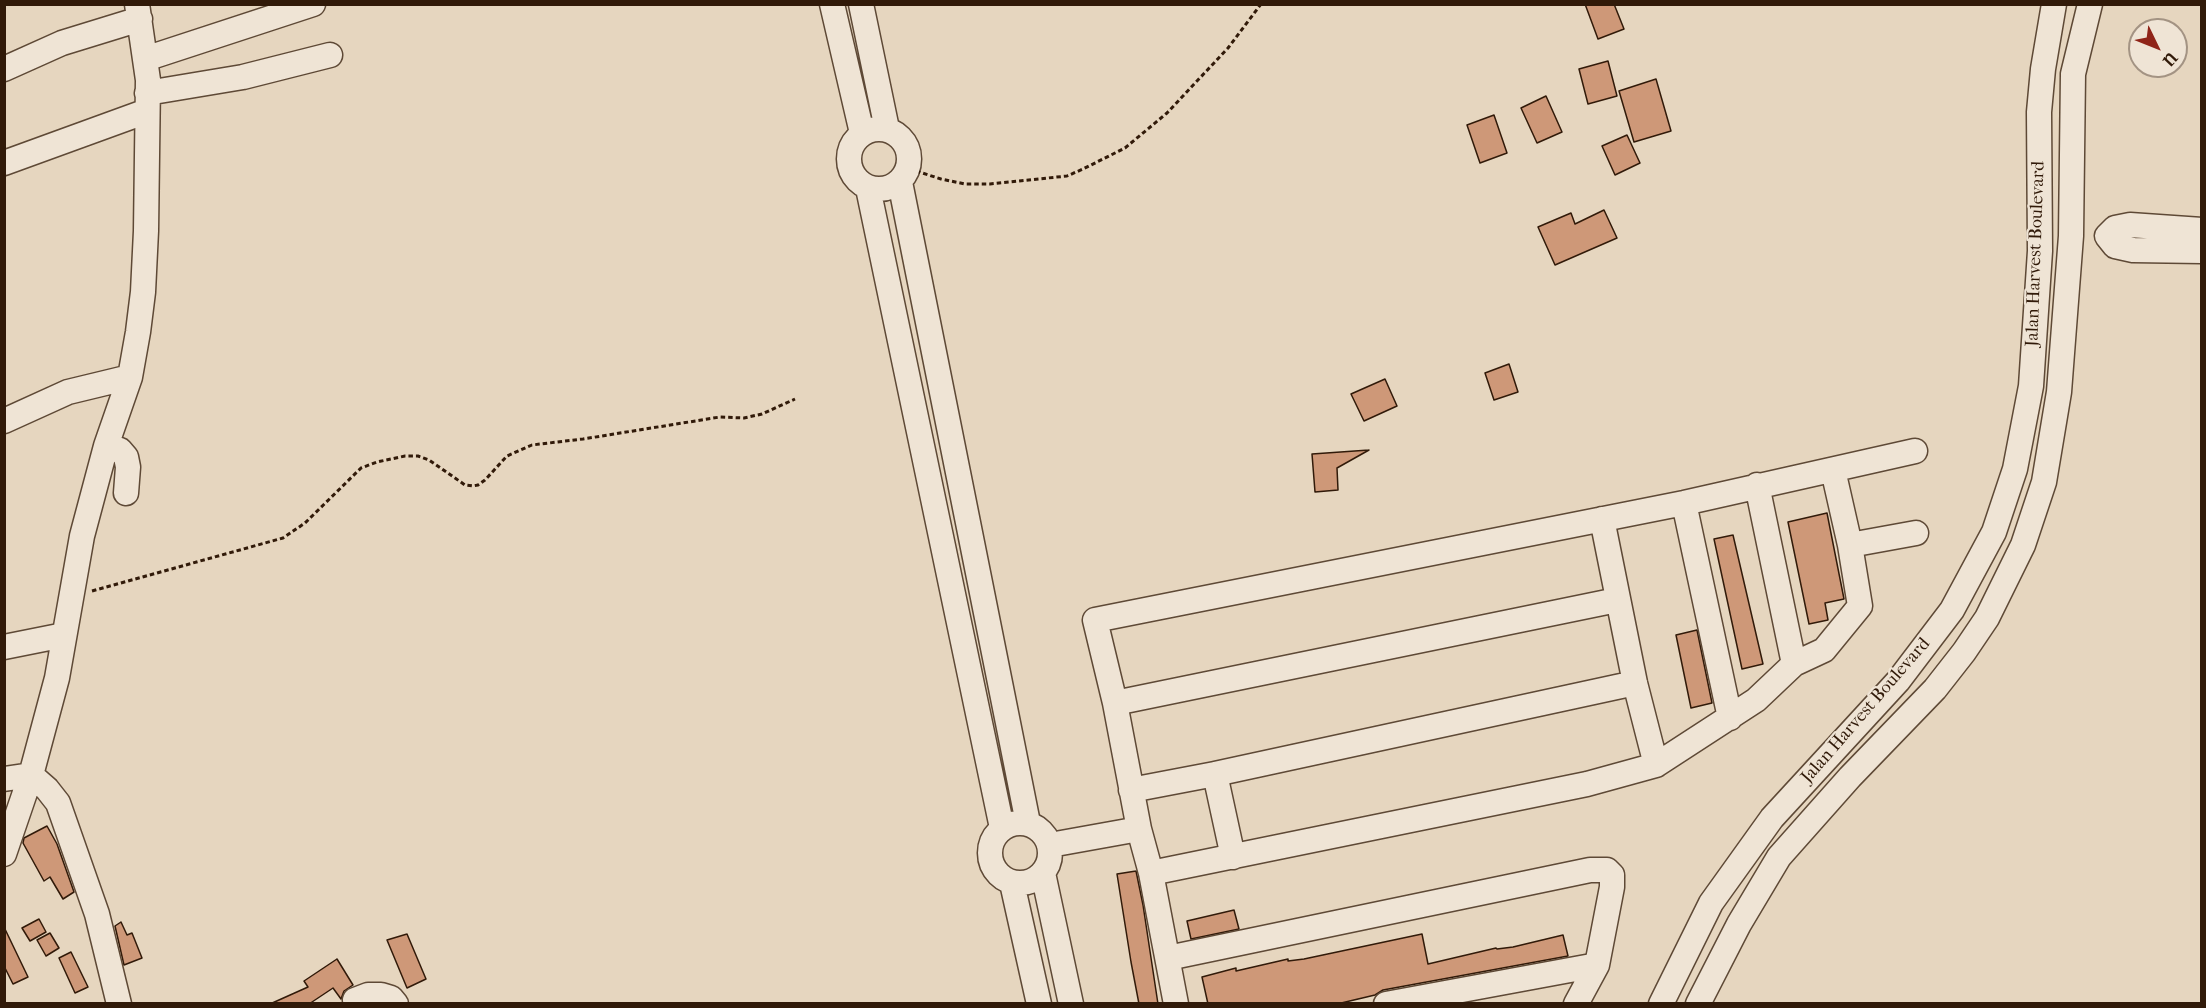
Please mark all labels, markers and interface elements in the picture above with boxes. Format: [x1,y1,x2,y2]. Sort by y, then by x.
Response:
north arrow [2128,18,2188,78]
text: U [2159,48,2181,70]
street label: Jalan Harvest Boulevard [2022,161,2050,347]
street label: Jalan Harvest Boulevard [1797,634,1935,788]

